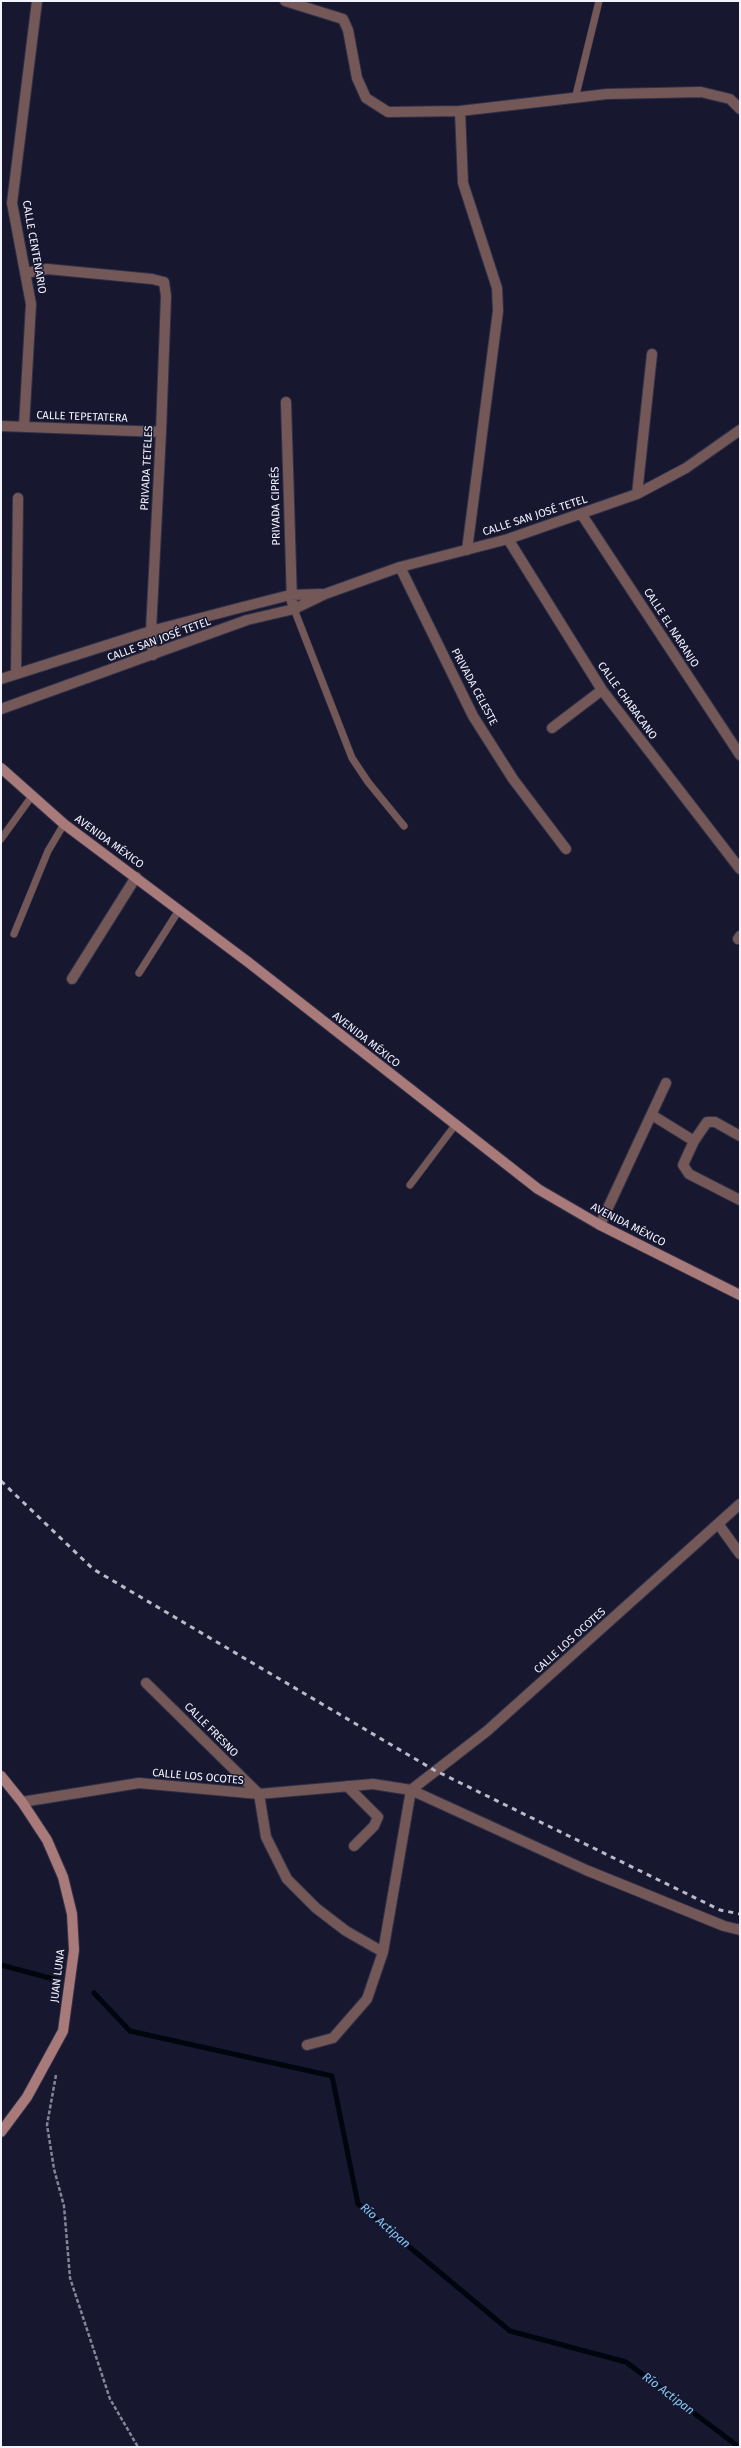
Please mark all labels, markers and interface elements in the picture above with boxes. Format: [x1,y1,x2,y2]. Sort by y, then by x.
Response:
street label: CALLE CENTENARIO [19,199,49,295]
street label: CALLE TEPETATERA [36,409,128,425]
street label: PRIVADA TETELES [138,425,156,511]
street label: PRIVADA CIPRÉS [269,466,283,546]
street label: CALLE SAN JOSÉ TETEL [481,493,589,539]
street label: CALLE EL NARANJO [640,586,702,670]
street label: CALLE SAN JOSÉ TETEL [105,615,213,665]
street label: PRIVADA CELESTE [448,646,500,728]
street label: CALLE CHABACANO [594,660,660,742]
street label: AVENIDA MÉXICO [72,812,146,872]
street label: AVENIDA MÉXICO [330,1009,402,1071]
street label: AVENIDA MÉXICO [588,1200,668,1250]
street label: CALLE LOS OCOTES [531,1605,609,1677]
street label: CALLE FRESNO [181,1700,241,1760]
street label: CALLE LOS OCOTES [152,1766,244,1788]
street label: JUAN LUNA [48,1949,68,2003]
water label: Río Actipan [357,2200,413,2252]
water label: Río Actipan [639,2370,697,2418]

